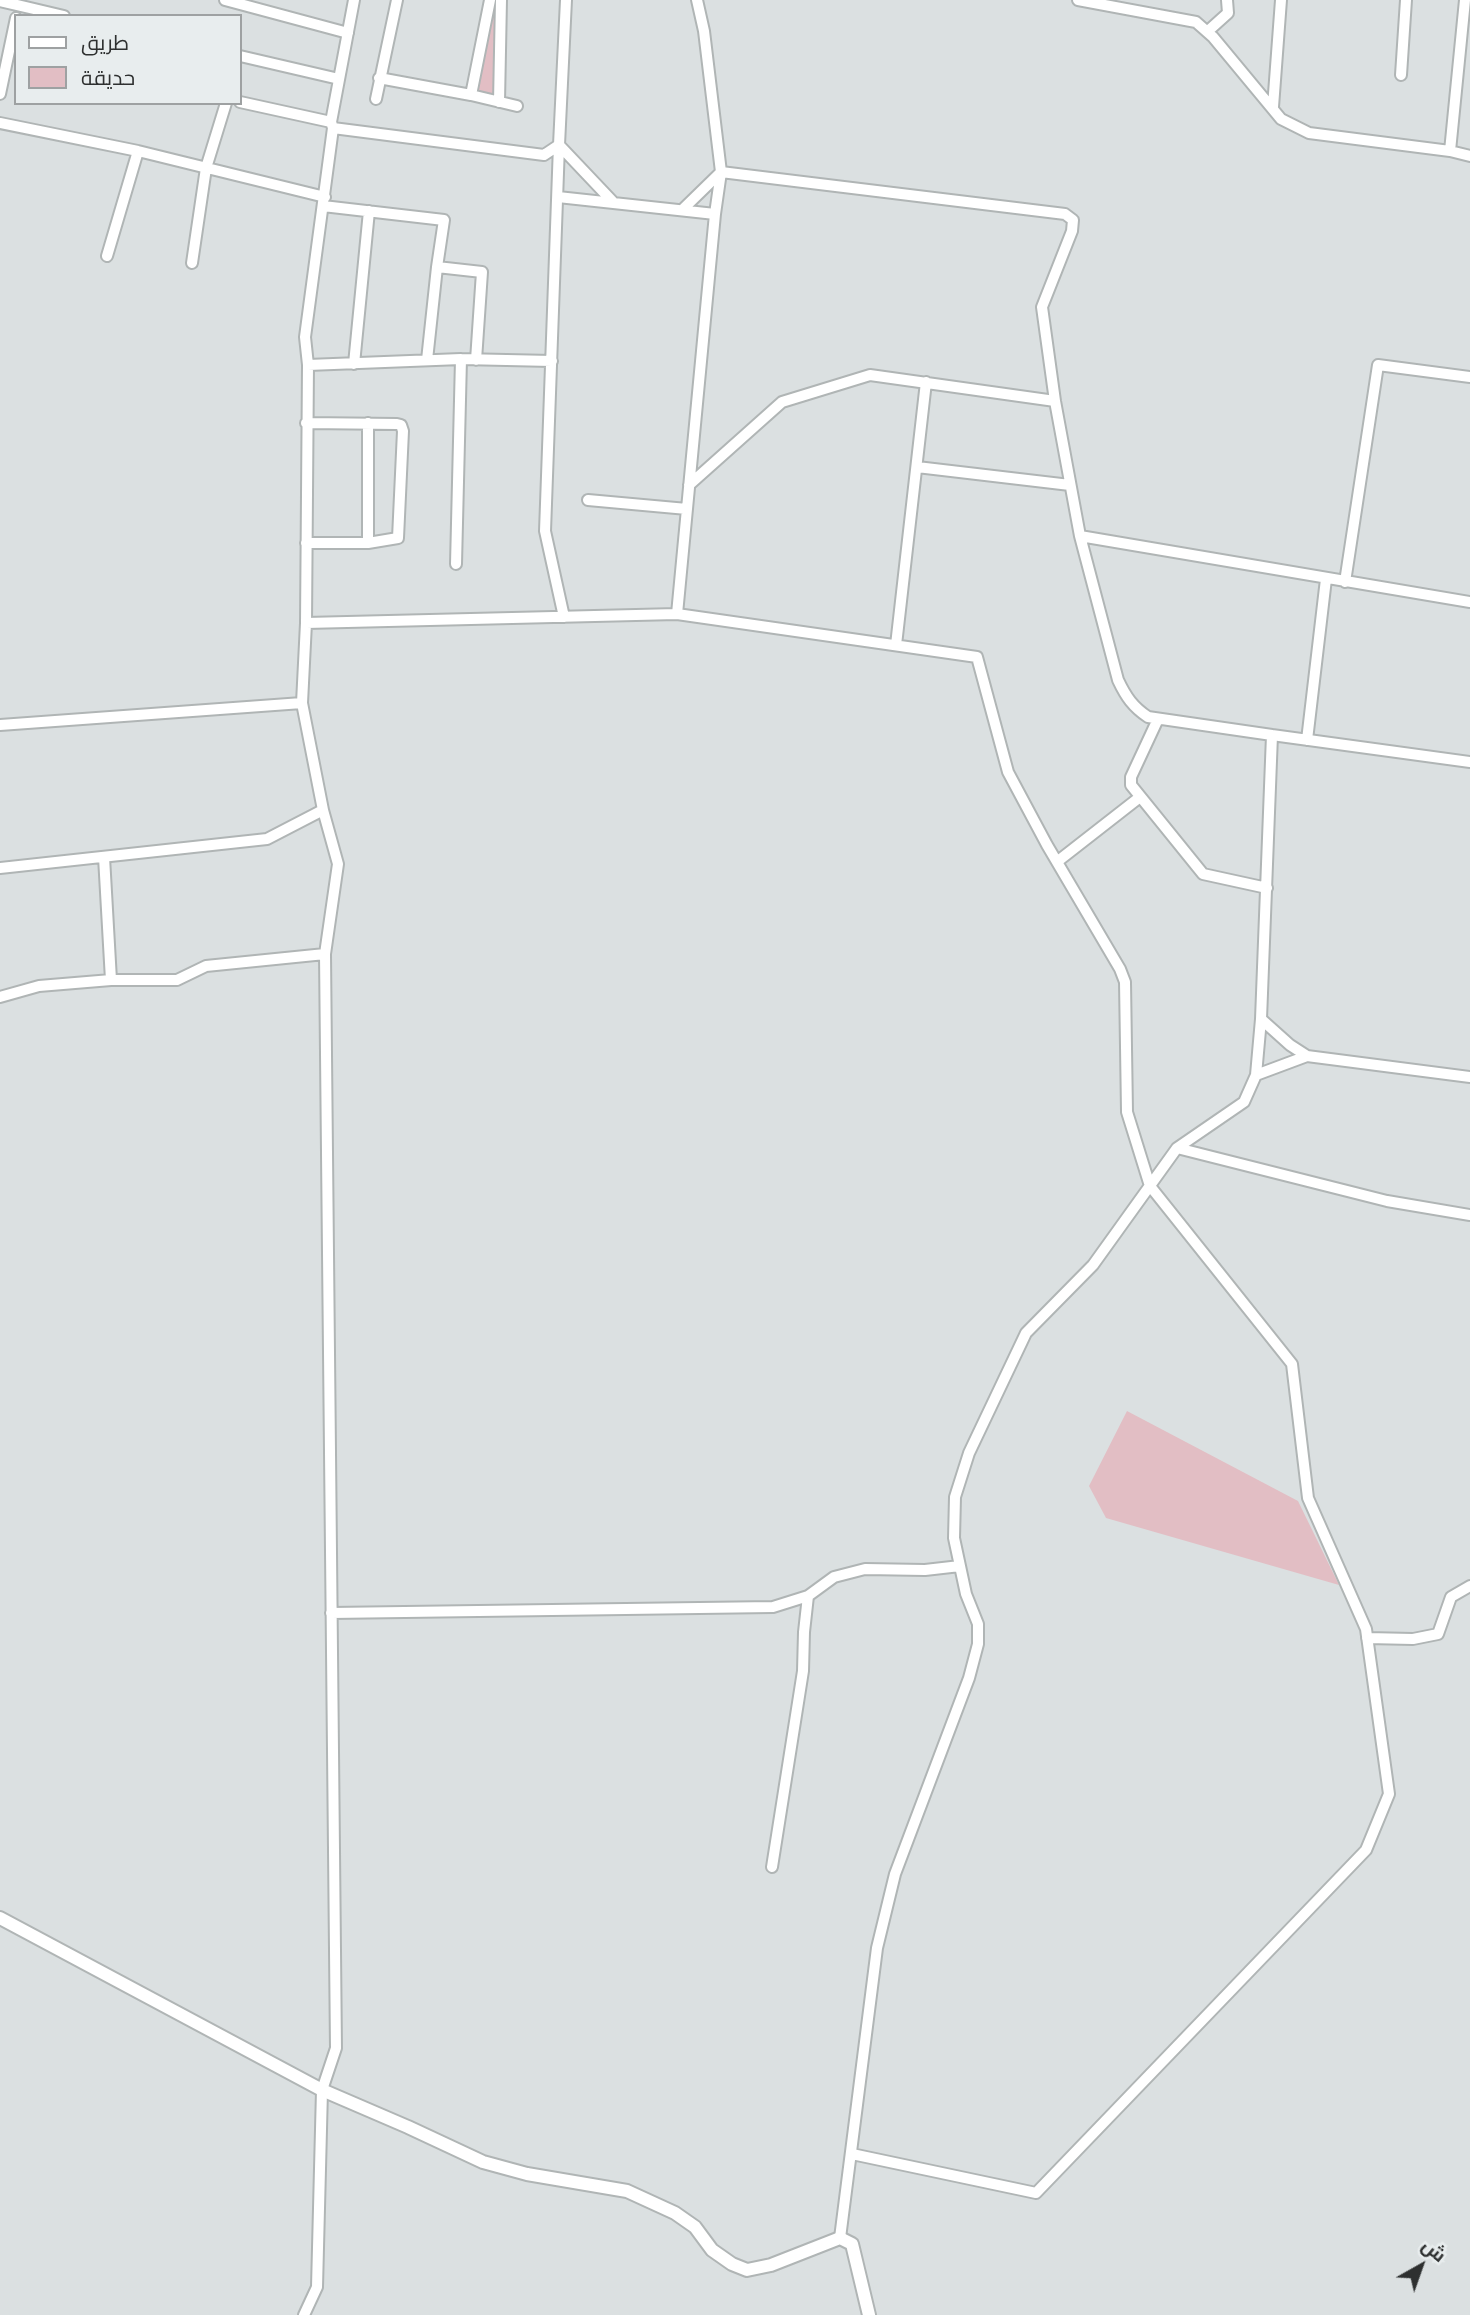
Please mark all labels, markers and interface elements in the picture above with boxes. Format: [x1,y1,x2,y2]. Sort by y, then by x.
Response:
legend [14,14,242,105]
text: طريق [81,30,129,55]
text: حديقة [81,65,135,90]
north arrow [1386,2231,1456,2301]
text: ش [1418,2234,1451,2266]

